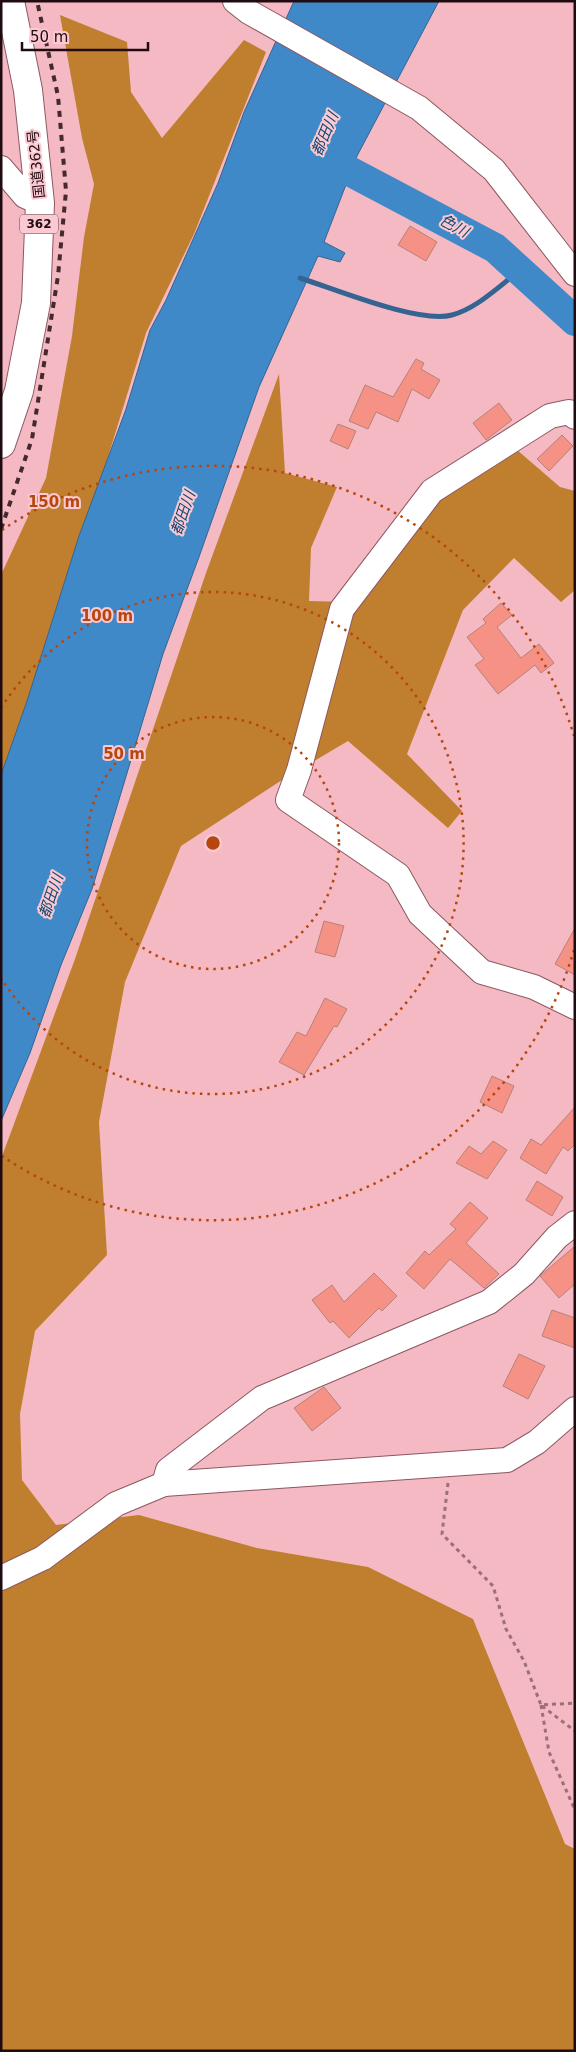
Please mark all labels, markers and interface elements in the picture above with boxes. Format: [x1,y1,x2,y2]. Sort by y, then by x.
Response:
scale bar [22,20,149,52]
text: 50 m [30,28,68,46]
water label: 都田川 [308,108,343,158]
street label: 国道362号 [24,129,48,199]
water label: 色川 [437,211,473,242]
road number: 362 [20,214,58,233]
water label: 都田川 [167,487,199,537]
text: 150 m [28,493,80,511]
text: 100 m [81,607,133,625]
text: 50 m [103,745,145,763]
centre of rings [204,834,222,852]
water label: 都田川 [35,870,67,920]

